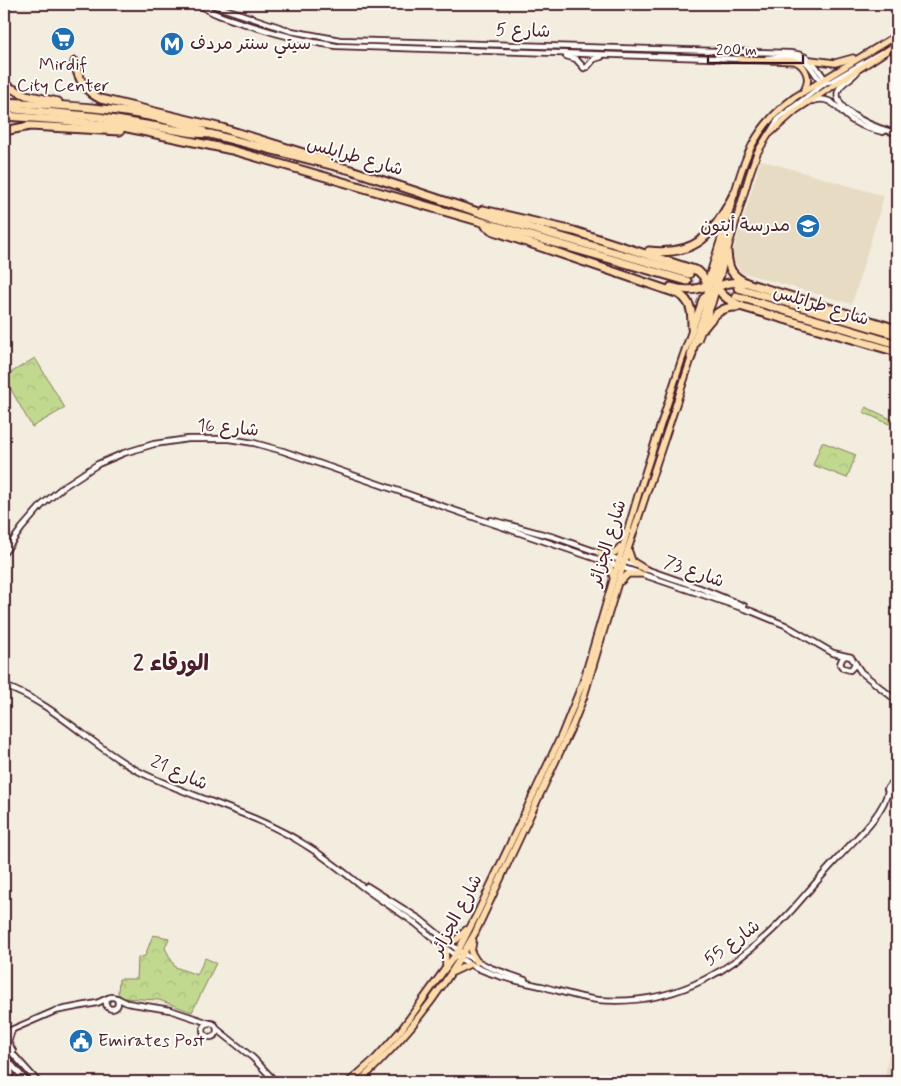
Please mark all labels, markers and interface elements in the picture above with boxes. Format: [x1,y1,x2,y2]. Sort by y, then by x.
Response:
street label: شارع 5 [495,18,551,44]
supermarket icon: Mirdif City Center [50,26,76,52]
metro station icon: سيتي سنتر مردف [159,31,185,57]
place label: سيتي سنتر مردف [190,32,311,59]
scale bar [708,32,804,64]
text: 200 m [716,41,757,61]
place label: Mirdif City Center [17,53,110,98]
street label: شارع طرابلس [304,132,406,182]
school or university icon: مدرسة أبتون [795,213,821,239]
place label: مدرسة أبتون [700,214,790,238]
street label: شارع طرابلس [770,280,872,332]
street label: شارع 16 [196,413,260,443]
street label: شارع الجزائر [583,497,632,591]
street label: شارع 73 [661,550,727,594]
district label: الورقاء 2 [133,650,209,678]
street label: شارع 21 [147,750,211,796]
street label: شارع الجزائر [425,870,488,962]
street label: شارع 55 [699,914,765,972]
public building icon: Emirates Post [68,1028,94,1054]
place label: Emirates Post [98,1029,205,1053]

